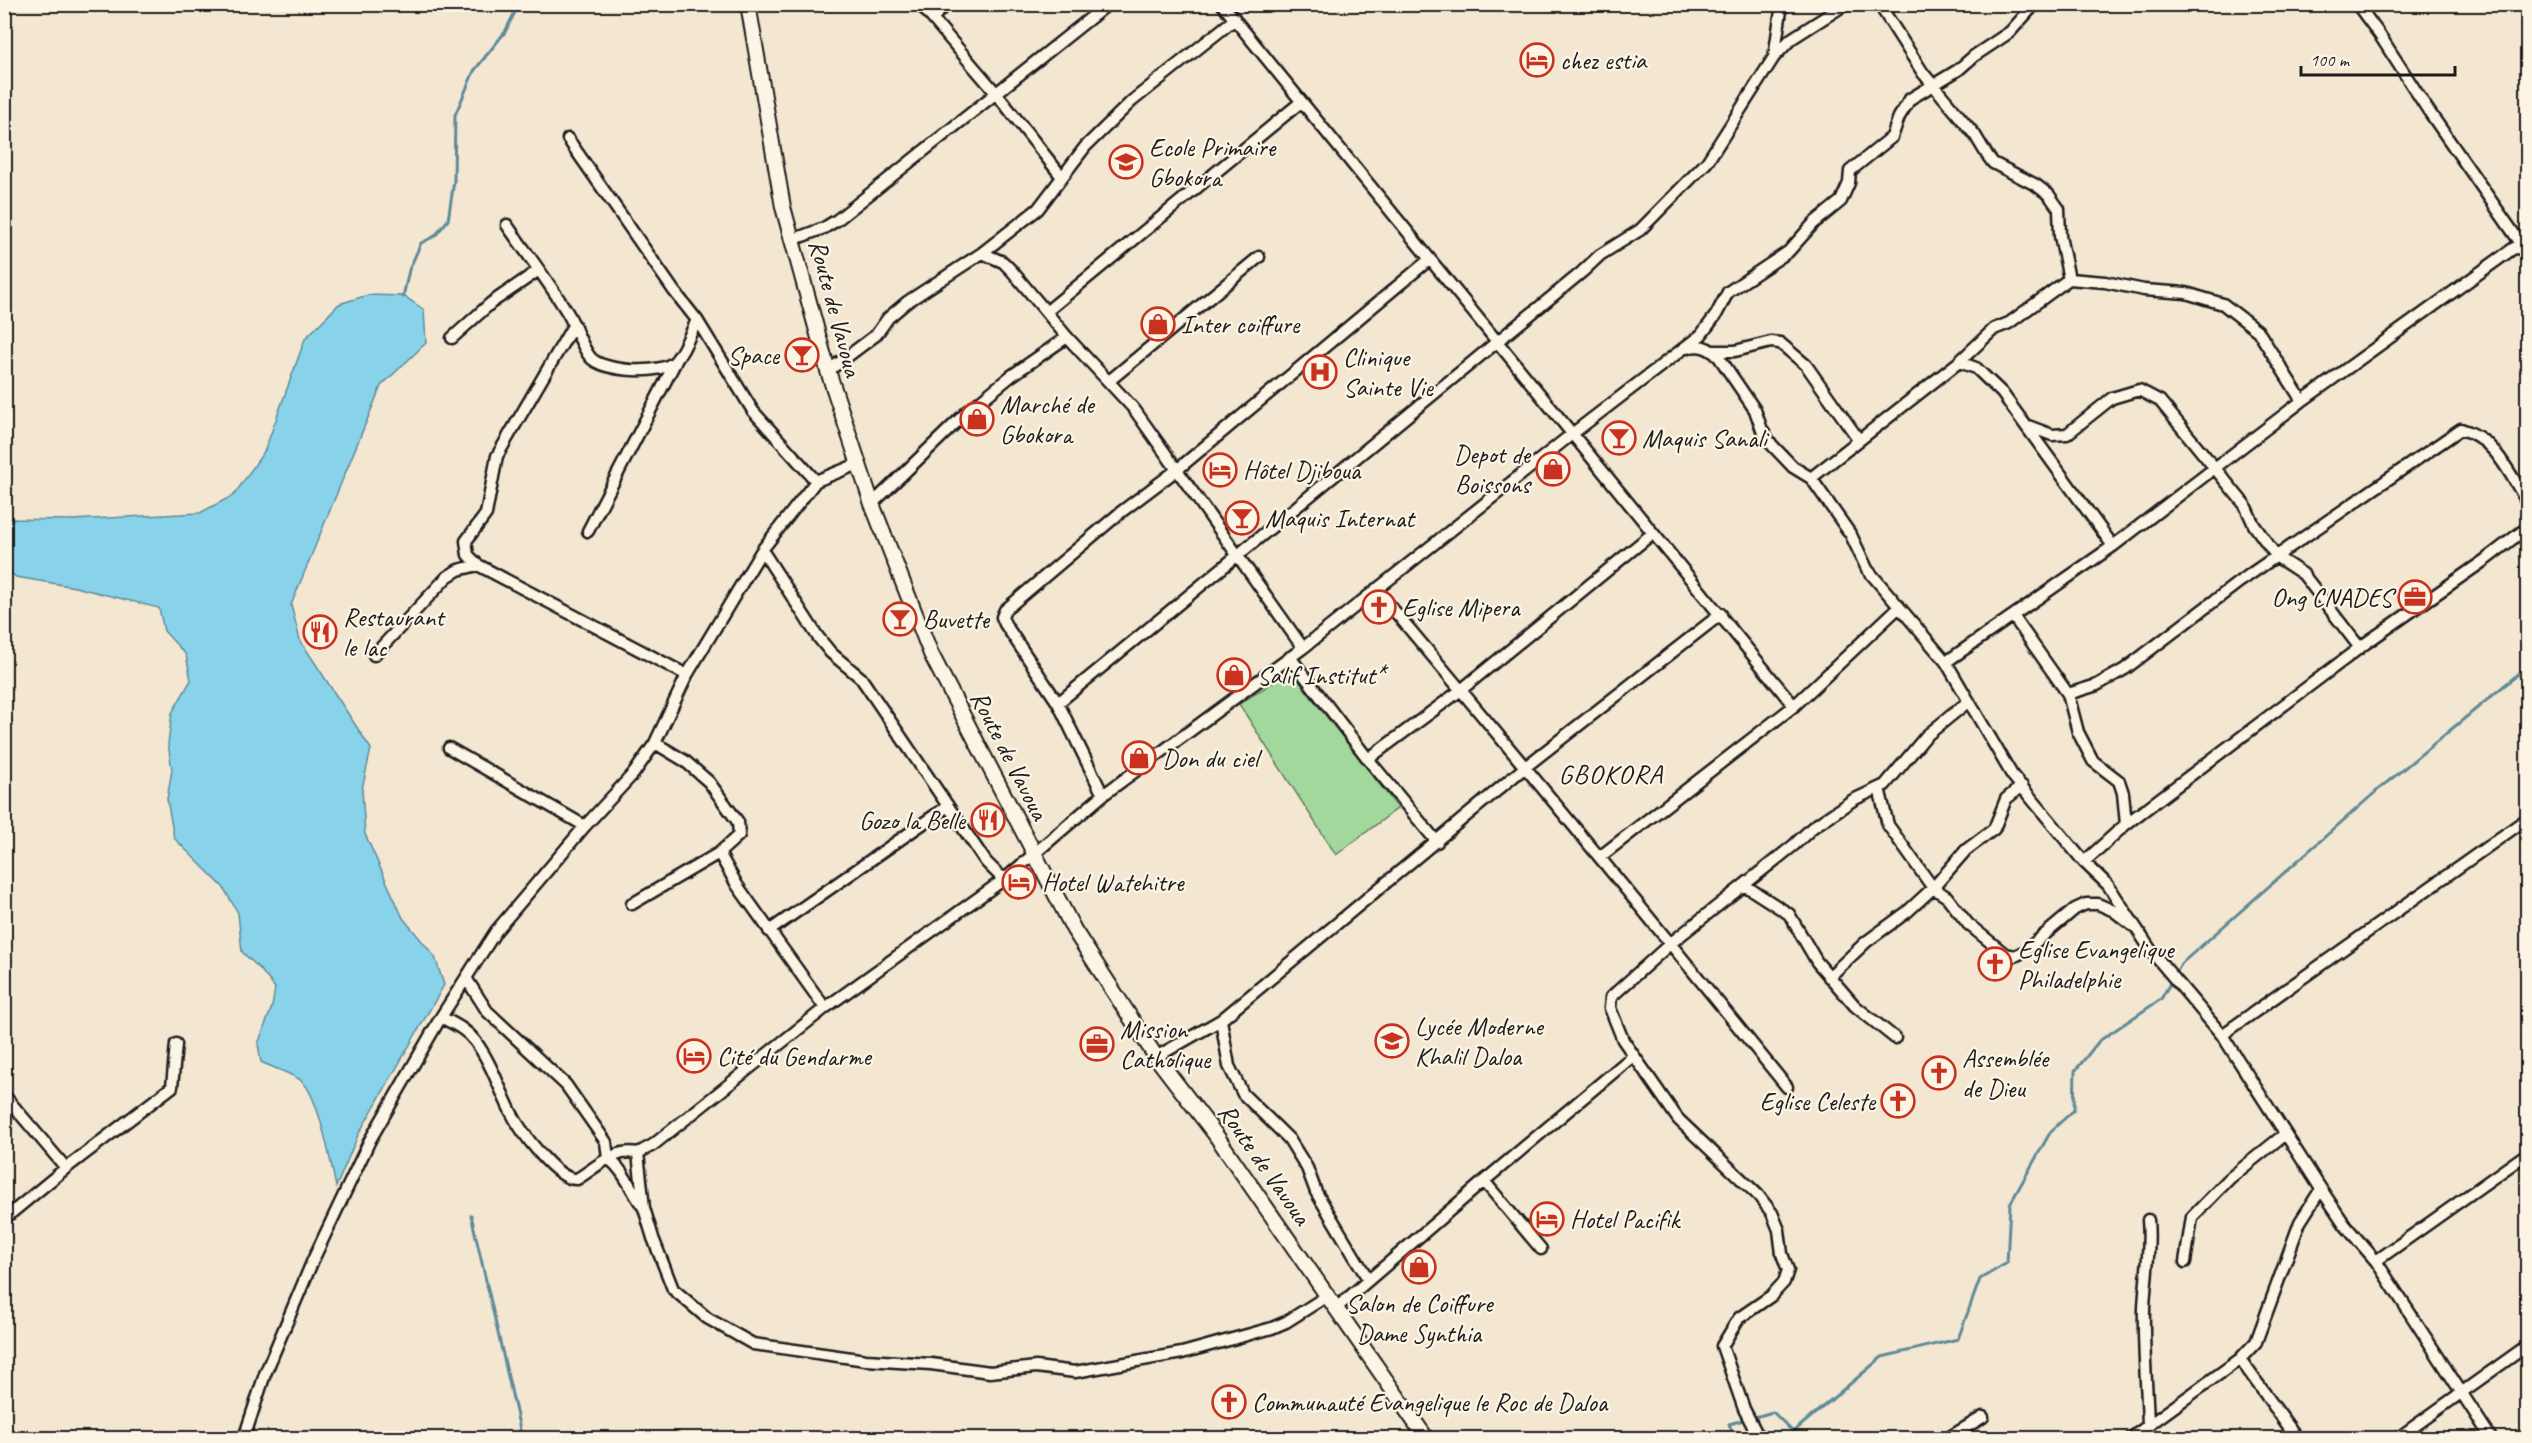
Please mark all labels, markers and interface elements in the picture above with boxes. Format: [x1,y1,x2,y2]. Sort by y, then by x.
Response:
scale bar [2301,39,2456,77]
hotel icon: chez estia [1519,42,1555,78]
place label: chez estia [1560,44,1648,77]
text: 100 m [2310,49,2351,71]
place label: Ecole Primaire Gbokora [1149,131,1277,194]
school or university icon: Ecole Primaire Gbokora [1108,144,1144,180]
street label: Route de Vavoua [801,236,870,382]
shop icon: Inter coiffure [1140,306,1176,342]
place label: Inter coiffure [1181,308,1301,341]
bar icon: Space [784,337,820,373]
place label: Space [728,339,781,372]
place label: Clinique Sainte Vie [1343,341,1434,404]
hospital icon: Clinique Sainte Vie [1302,354,1338,390]
place label: Marché de Gbokora [1000,388,1096,451]
shop icon: Marché de Gbokora [959,401,995,437]
bar icon: Maquis Sanali [1601,420,1637,456]
place label: Maquis Sanali [1642,422,1770,455]
place label: Depot de Boissons [1454,438,1532,501]
shop icon: Depot de Boissons [1535,451,1571,487]
hotel icon: Hôtel Djiboua [1202,452,1238,488]
place label: Hôtel Djiboua [1243,454,1362,487]
bar icon: Maquis Internat [1224,500,1260,536]
place label: Maquis Internat [1265,502,1416,535]
office icon: Ong CNADES [2397,579,2433,615]
place label: Ong CNADES [2271,581,2397,614]
church icon: Eglise Mipera [1361,589,1397,625]
place label: Eglise Mipera [1402,591,1521,624]
place label: Restaurant le lac [343,601,446,664]
bar icon: Buvette [882,601,918,637]
place label: Buvette [923,603,990,636]
restaurant icon: Restaurant le lac [302,614,338,650]
shop icon: Salif Institut* [1216,657,1252,693]
place label: Salif Institut* [1257,659,1389,692]
street label: Route de Vavoua [963,685,1057,827]
shop icon: Don du ciel [1121,740,1157,776]
place label: Don du ciel [1162,742,1263,775]
district label: GBOKORA [1558,757,1664,791]
restaurant icon: Gozo la Belle [970,802,1006,838]
place label: Gozo la Belle [859,804,967,837]
hotel icon: Hotel Watehitre [1001,864,1037,900]
place label: Hotel Watehitre [1042,866,1185,899]
place label: Eglise Evangelique Philadelphie [2018,933,2176,996]
church icon: Eglise Evangelique Philadelphie [1977,946,2013,982]
place label: Lycée Moderne Khalil Daloa [1415,1010,1545,1073]
place label: Mission Catholique [1120,1013,1212,1076]
school or university icon: Lycée Moderne Khalil Daloa [1374,1023,1410,1059]
office icon: Mission Catholique [1079,1026,1115,1062]
hotel icon: Cité du Gendarme [676,1038,712,1074]
place label: Cité du Gendarme [717,1040,873,1073]
place label: Assemblée de Dieu [1962,1042,2051,1105]
church icon: Assemblée de Dieu [1921,1055,1957,1091]
church icon: Eglise Celeste [1880,1083,1916,1119]
place label: Eglise Celeste [1760,1085,1877,1118]
street label: Route de Vavoua [1211,1097,1319,1233]
hotel icon: Hotel Pacifik [1529,1201,1565,1237]
place label: Hotel Pacifik [1570,1203,1682,1236]
shop icon: Salon de Coiffure Dame Synthia [1401,1249,1437,1285]
place label: Salon de Coiffure Dame Synthia [1345,1287,1495,1350]
church icon: Communauté Evangelique le Roc de Daloa [1211,1384,1247,1420]
place label: Communauté Evangelique le Roc de Daloa [1252,1386,1609,1419]

